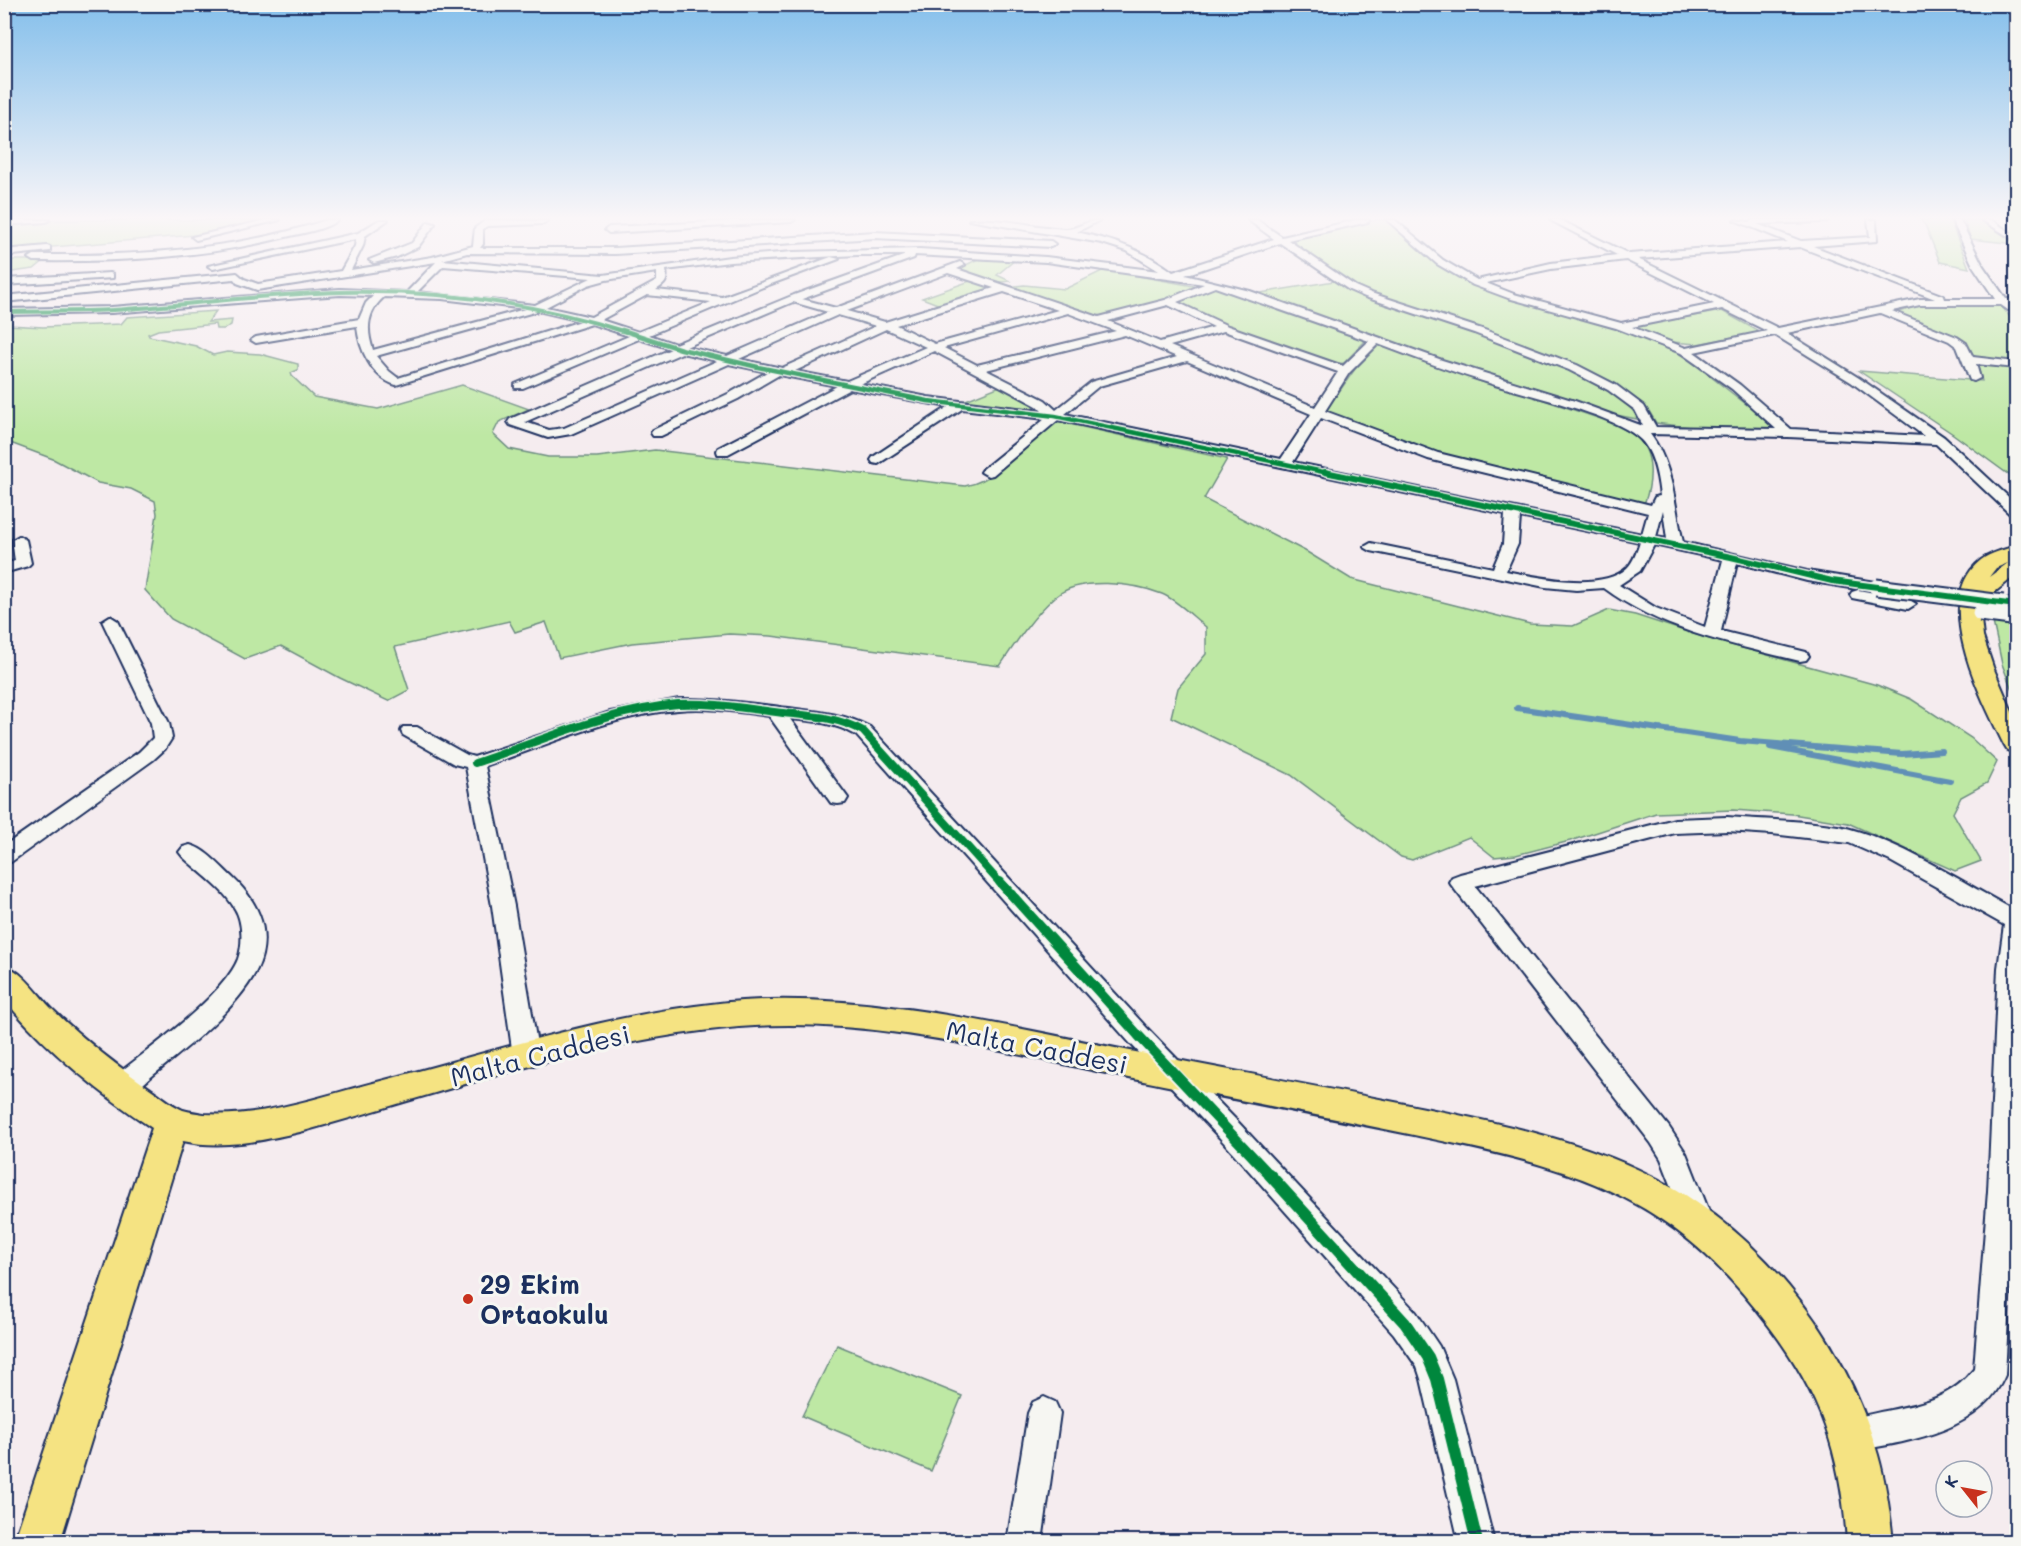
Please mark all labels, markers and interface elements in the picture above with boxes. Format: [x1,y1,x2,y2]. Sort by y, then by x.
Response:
street label: Malta Caddesi [944,1013,1130,1081]
street label: Malta Caddesi [447,1016,633,1094]
place label: 29 Ekim Ortaokulu [480,1267,609,1331]
marker: 29 Ekim Ortaokulu [461,1292,475,1306]
north arrow [1934,1459,1994,1519]
text: K [1939,1471,1962,1491]

